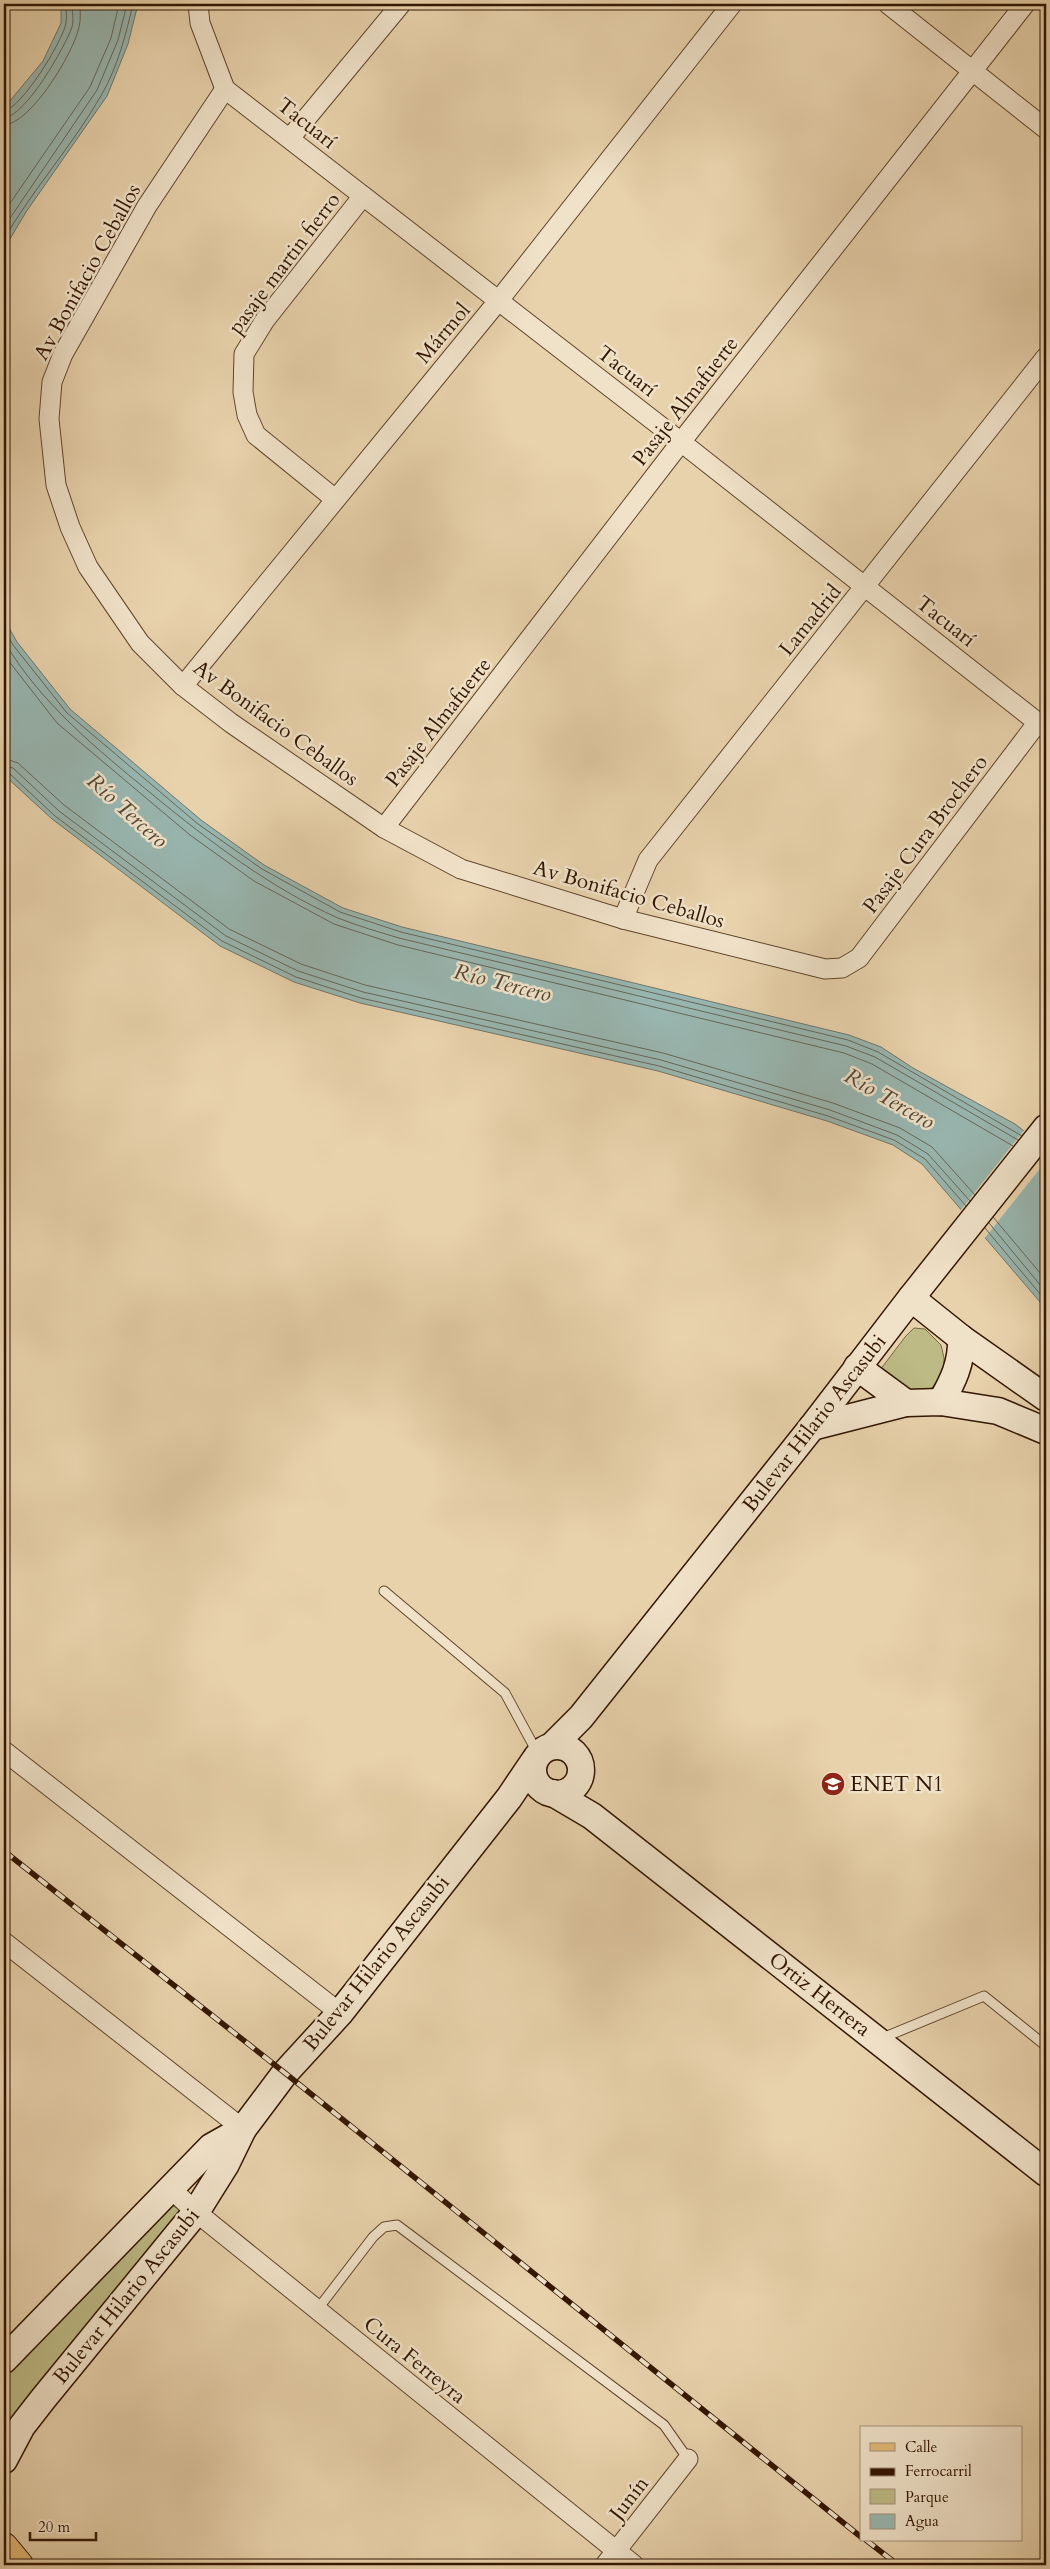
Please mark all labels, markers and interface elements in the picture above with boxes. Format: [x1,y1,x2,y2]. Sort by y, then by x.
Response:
street label: Tacuarí [271,91,343,156]
street label: Av Bonifacio Ceballos [27,179,148,366]
street label: pasaje martin fierro [222,187,347,340]
street label: Mármol [409,297,477,370]
street label: Pasaje Almafuerte [626,330,745,472]
street label: Tacuarí [591,339,663,404]
street label: Lamadrid [773,578,848,662]
street label: Tacuarí [910,589,982,654]
street label: Pasaje Almafuerte [379,651,498,793]
street label: Av Bonifacio Ceballos [187,654,364,793]
street label: Pasaje Cura Brochero [856,749,995,920]
water label: Río Tercero [80,766,174,855]
street label: Av Bonifacio Ceballos [530,853,728,936]
water label: Río Tercero [451,956,555,1010]
water label: Río Tercero [839,1061,940,1137]
street label: Bulevar Hilario Ascasubi [736,1328,893,1518]
place label: ENET N1 [850,1770,944,1799]
school or university icon: ENET N1 [820,1771,846,1797]
street label: Bulevar Hilario Ascasubi [296,1869,456,2057]
street label: Ortiz Herrera [763,1945,877,2043]
street label: Bulevar Hilario Ascasubi [46,2202,206,2390]
street label: Cura Ferreyra [357,2310,472,2411]
legend [860,2426,1022,2542]
text: Calle [905,2437,938,2457]
text: Ferrocarril [905,2461,972,2481]
street label: Junín [601,2470,656,2529]
text: Parque [905,2487,949,2507]
scale bar [30,2509,96,2541]
text: Agua [905,2511,939,2531]
text: 20 m [38,2517,70,2537]

